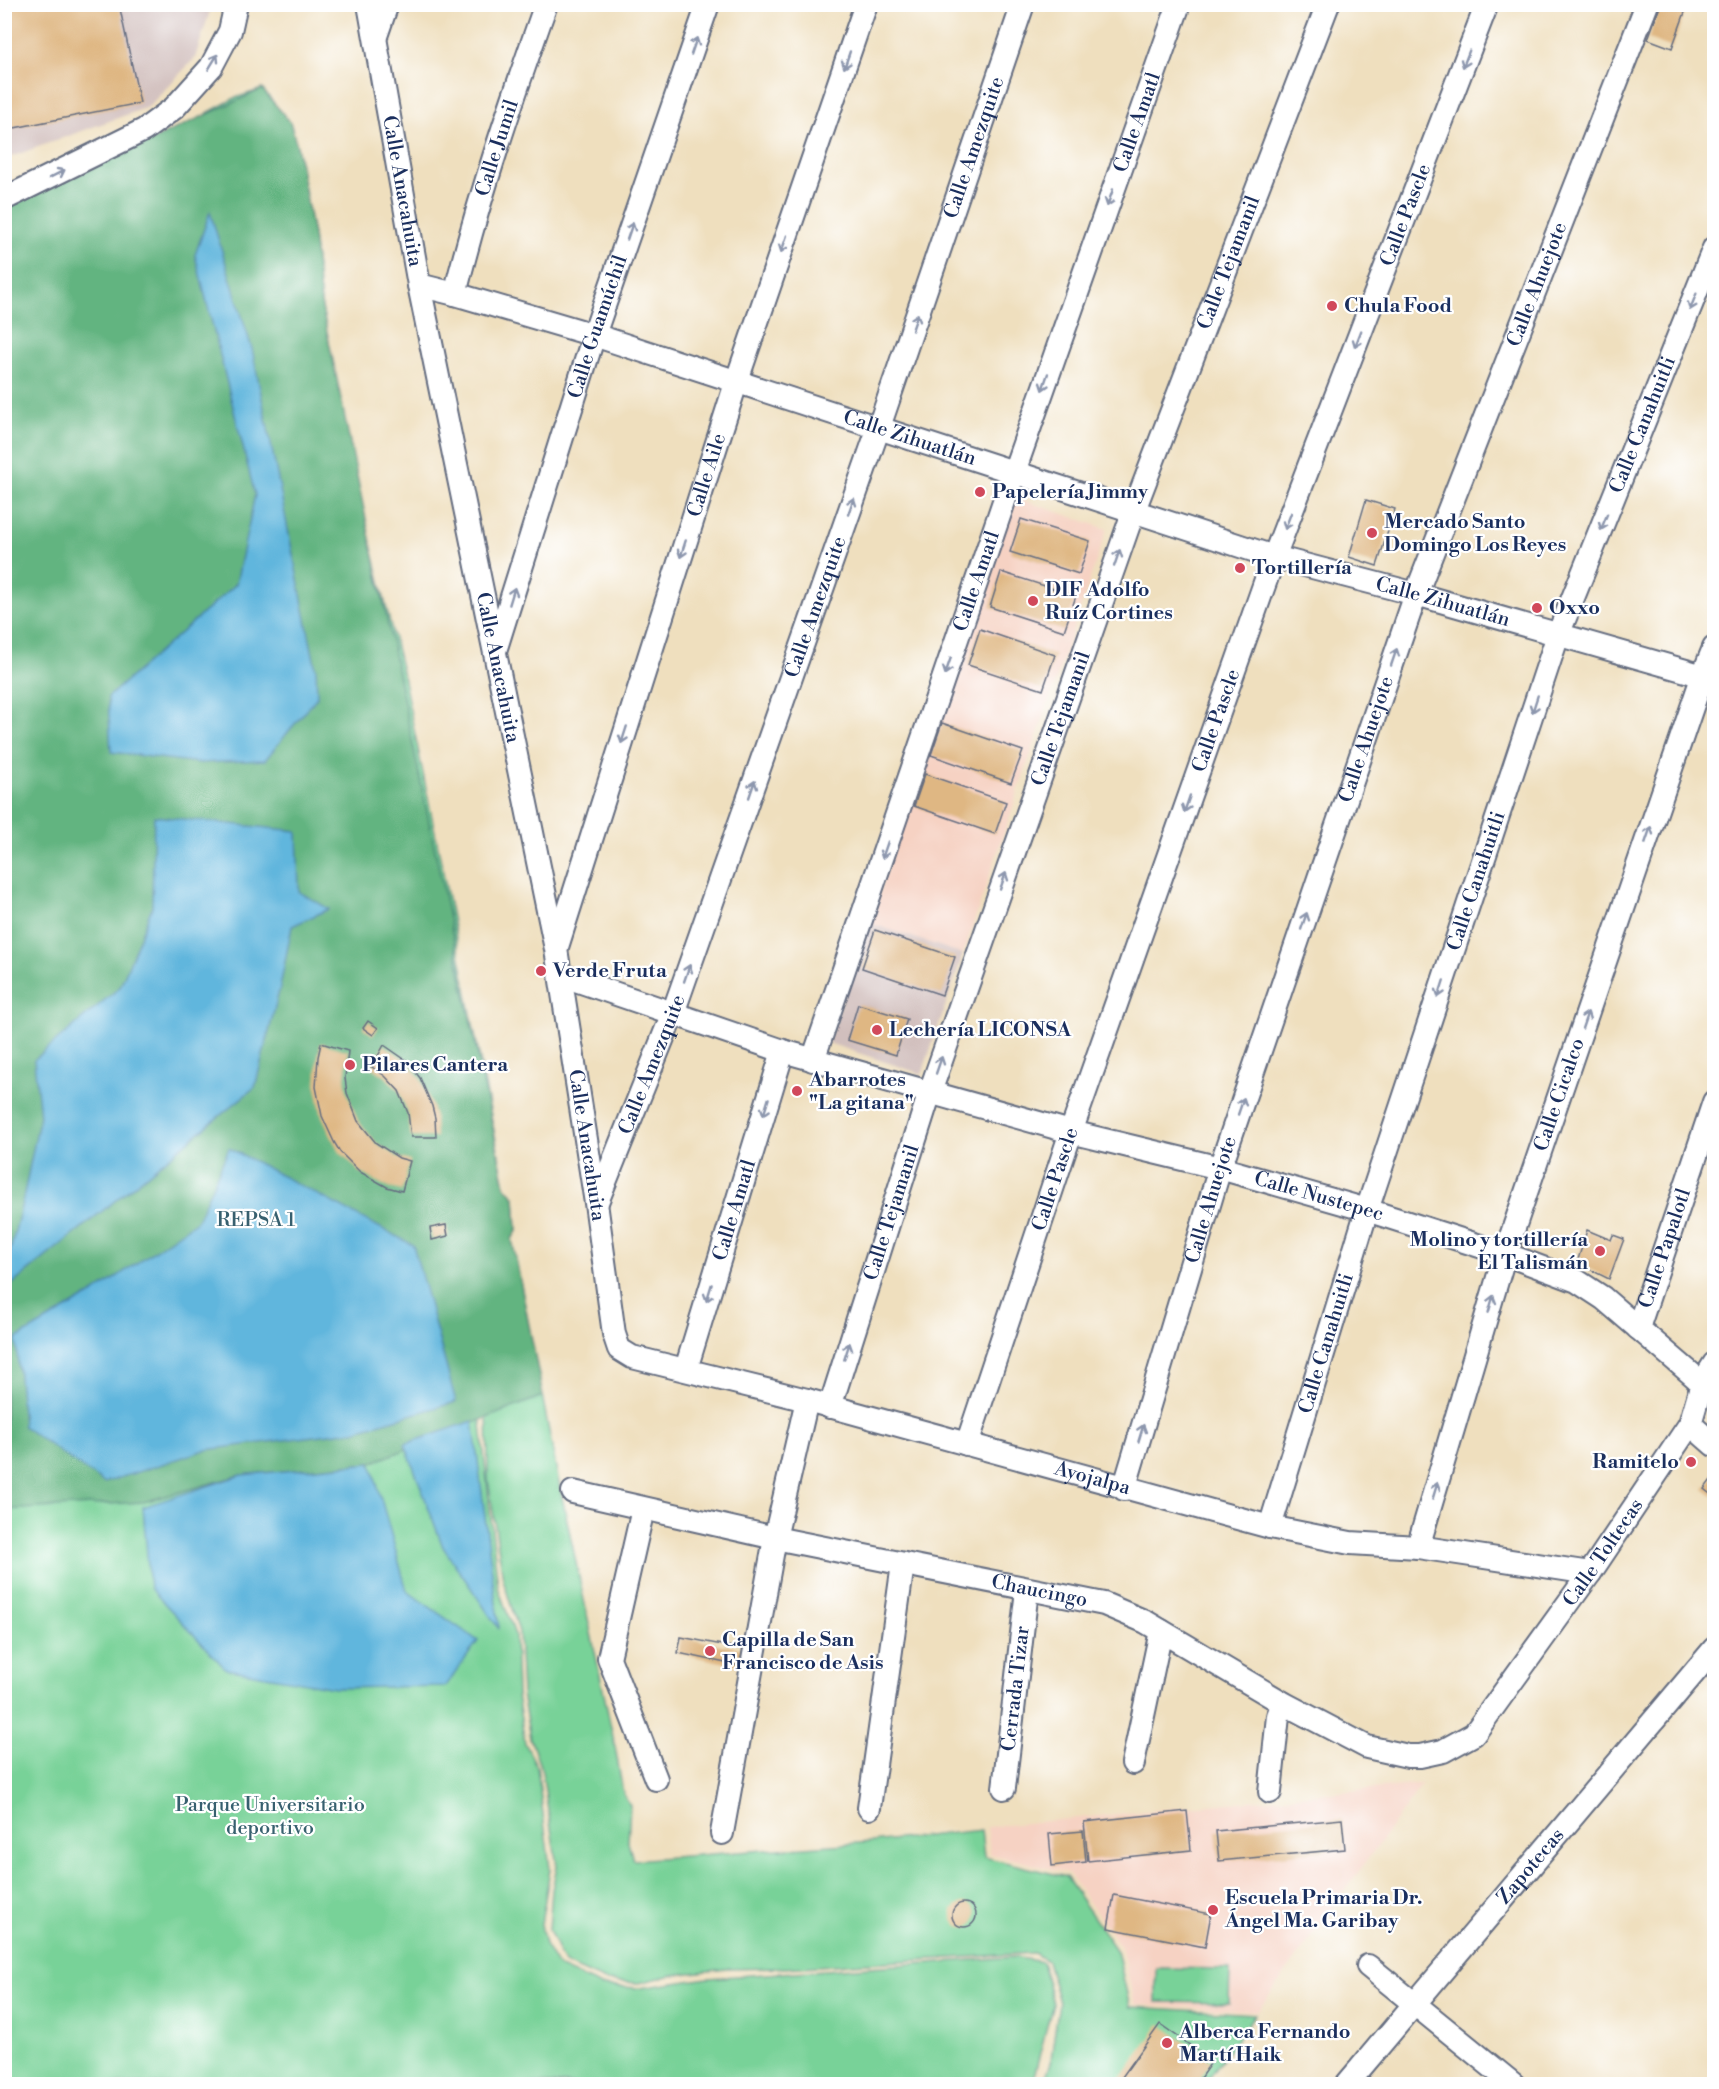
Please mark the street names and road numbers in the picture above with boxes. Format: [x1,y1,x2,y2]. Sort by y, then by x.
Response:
street label: Calle Amatl [1108,69,1166,176]
street label: Calle Amezquite [938,73,1010,222]
street label: Calle Jumil [470,96,524,199]
street label: Calle Anacahuita [377,113,428,270]
street label: Calle Pascle [1375,161,1437,270]
street label: Calle Tejamanil [1192,192,1266,333]
street label: Calle Ahuejote [1502,219,1573,350]
street label: Calle Guamúchil [562,252,633,402]
street label: Calle Canahuitli [1604,352,1682,497]
street label: Calle Zihuatlán [840,405,979,471]
street label: Calle Aile [682,430,732,520]
street label: Calle Amatl [948,528,1005,635]
street label: Calle Amezquite [779,533,852,681]
street label: Calle Zihuatlán [1373,571,1513,633]
street label: Calle Anacahuita [470,590,526,746]
street label: Calle Tejamanil [1026,648,1096,790]
street label: Calle Pascle [1187,666,1246,776]
street label: Calle Ahuejote [1333,673,1400,806]
street label: Calle Canahuitli [1441,808,1511,954]
street label: Calle Amezquite [613,992,691,1138]
street label: Calle Cicalco [1529,1035,1590,1154]
street label: Calle Anacahuita [563,1068,611,1223]
street label: Calle Pascle [1026,1124,1084,1234]
street label: Calle Ahuejote [1180,1133,1242,1266]
street label: Calle Tejamanil [858,1141,925,1284]
street label: Calle Amatl [707,1156,762,1264]
street label: Calle Nustepec [1251,1166,1387,1227]
street label: Calle Papalotl [1633,1185,1697,1311]
street label: Calle Canahuitli [1293,1270,1360,1417]
street label: Ayojalpa [1051,1456,1134,1501]
street label: Calle Toltecas [1557,1494,1649,1611]
street label: Chaucingo [989,1569,1090,1613]
street label: Cerrada Tizar [996,1624,1035,1753]
street label: Zapotecas [1492,1823,1570,1909]

